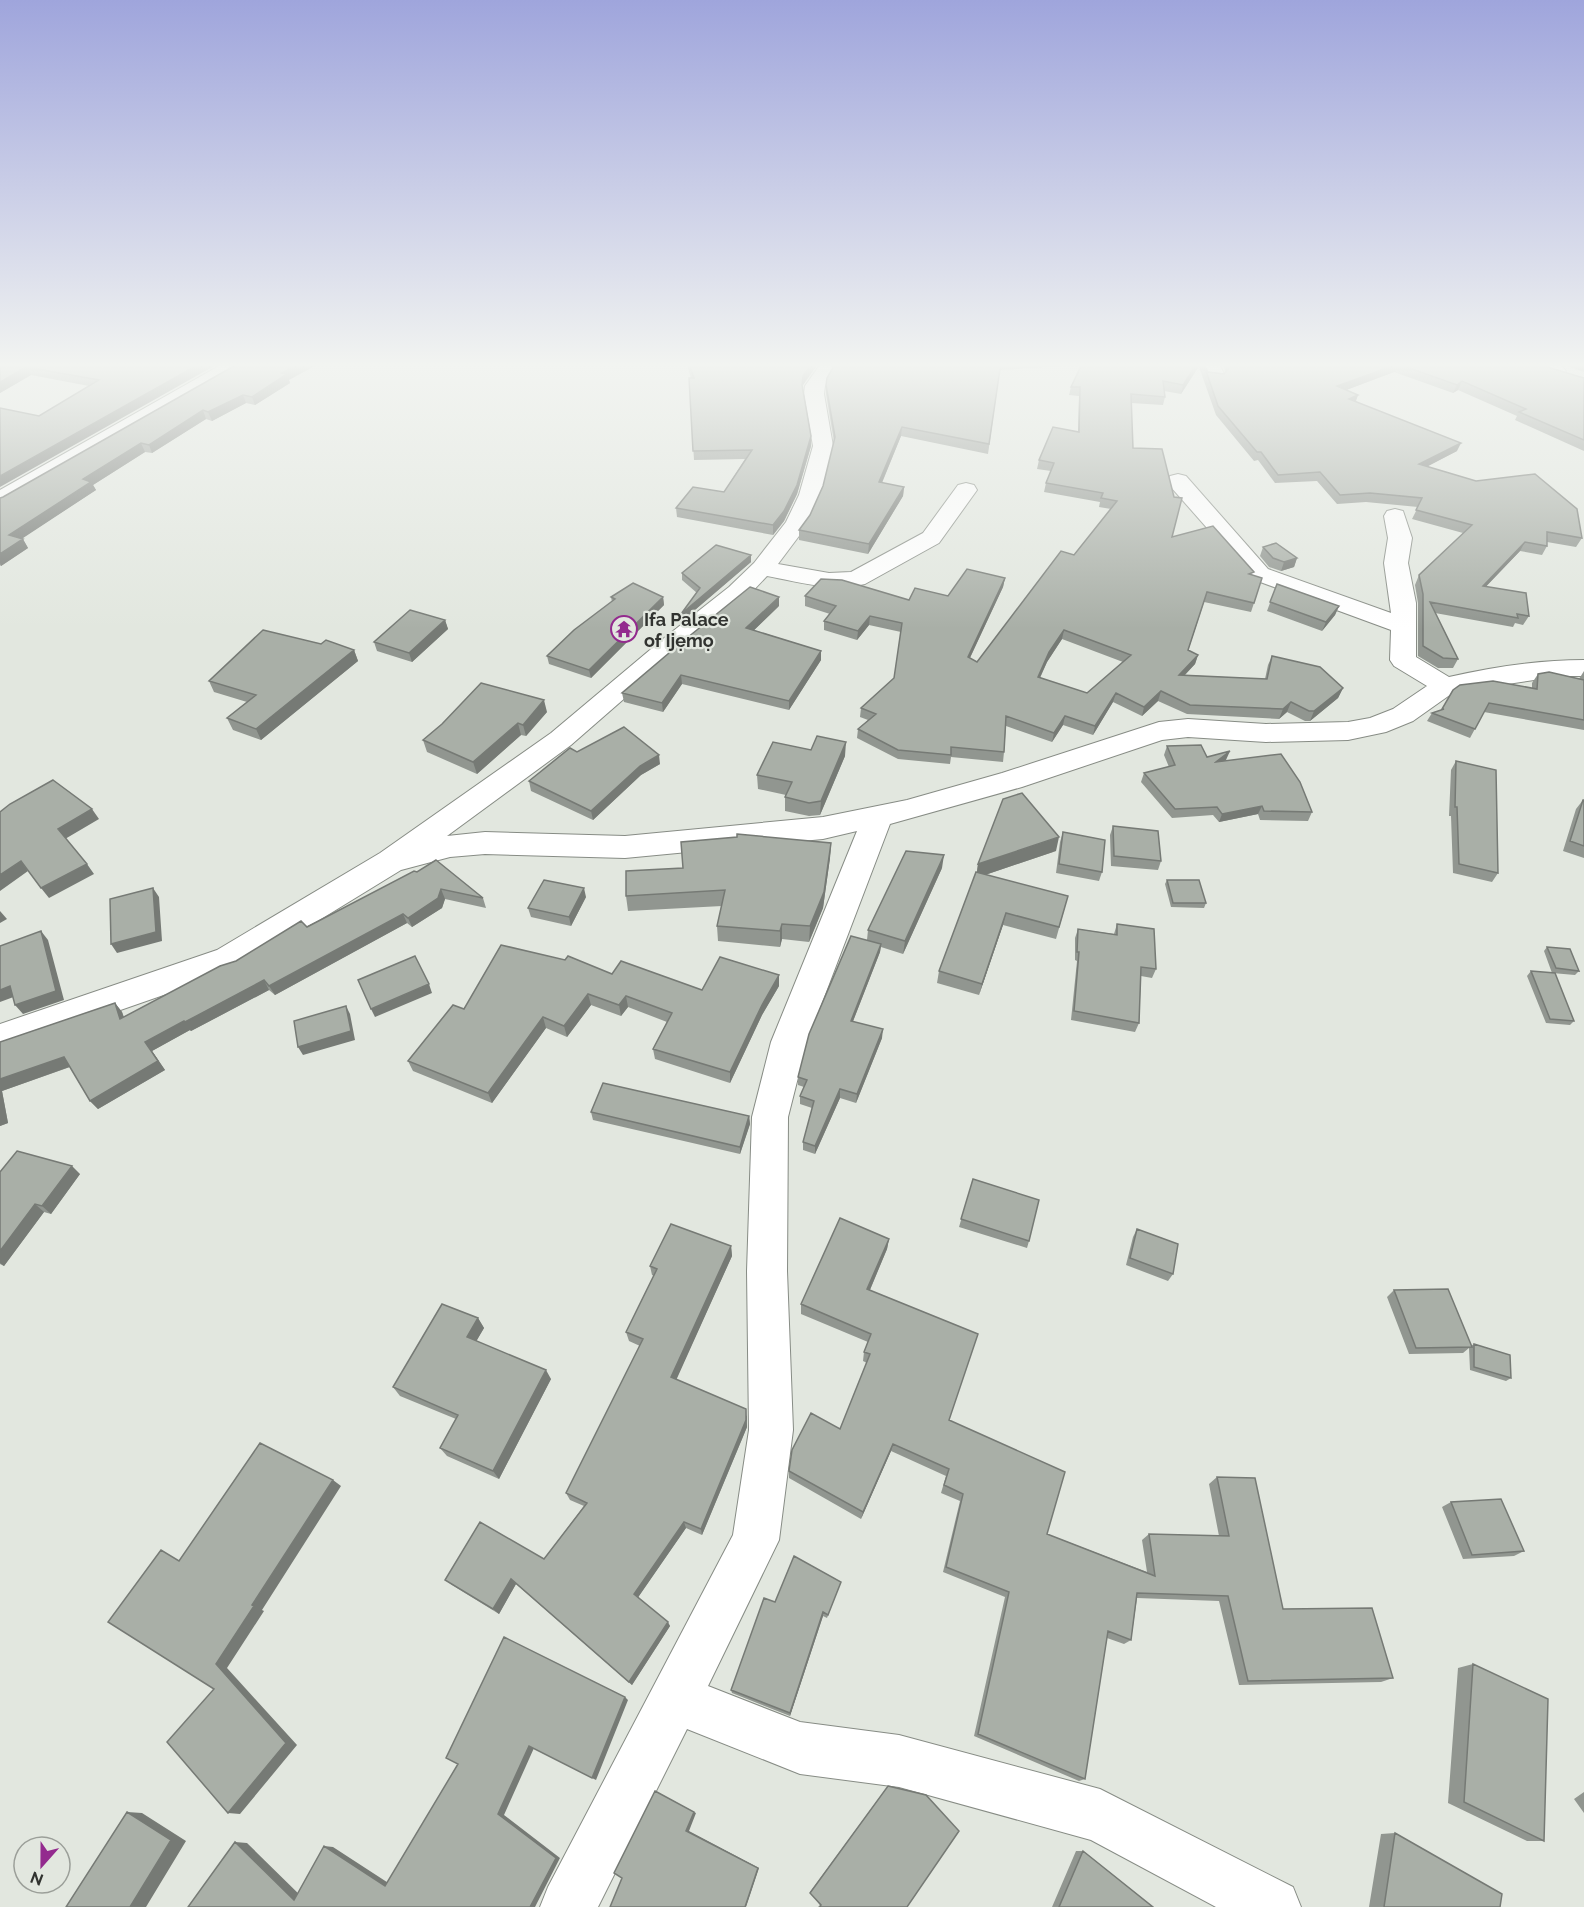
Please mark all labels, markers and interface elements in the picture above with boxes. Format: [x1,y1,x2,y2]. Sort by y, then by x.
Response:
place label: Ifa Palace of Ijẹmọ [644,609,729,651]
temple icon: Ifa Palace of Ijẹmọ [609,614,639,644]
north arrow [12,1835,72,1895]
text: N [28,1867,46,1890]

